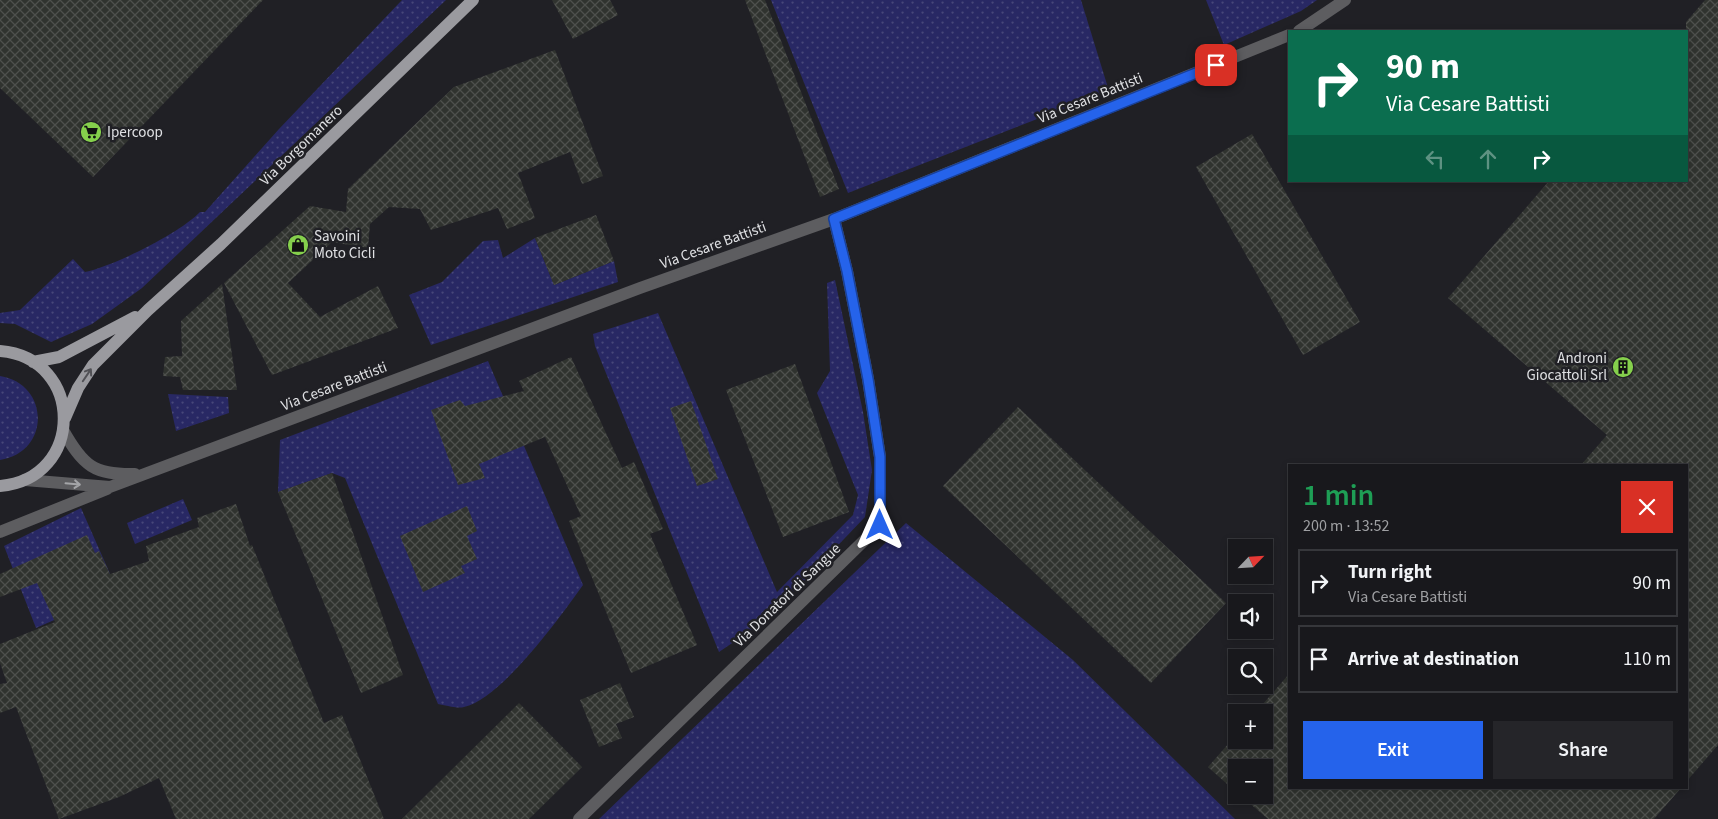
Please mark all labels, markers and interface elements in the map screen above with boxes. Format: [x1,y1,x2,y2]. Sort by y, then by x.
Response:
text: 90 m [1386,42,1460,92]
pin [1195,44,1237,86]
icon: right [1303,50,1368,115]
icon: arrive [1202,51,1230,79]
street label: Via Cesare Battisti [1034,68,1146,129]
text: Via Cesare Battisti [1386,88,1550,120]
street label: Via Borgomanero [255,100,348,191]
supermarket icon: Ipercoop [79,120,103,144]
place label: Ipercoop [107,122,163,143]
icon: left [1421,145,1449,173]
icon: ahead [1474,145,1502,173]
icon: right [1527,145,1555,173]
street label: Via Cesare Battisti [657,216,769,274]
place label: Savoini Moto Cicli [314,226,375,264]
shop icon: Savoini Moto Cicli [286,233,310,257]
place label: Androni Giocattoli Srl [1527,348,1607,386]
building icon: Androni Giocattoli Srl [1611,355,1635,379]
street label: Via Cesare Battisti [278,357,390,416]
one-way arrow [82,368,92,382]
text: 1 min [1303,474,1374,517]
one-way arrow [65,479,81,489]
button: close [1621,481,1673,533]
position arrow [853,498,905,550]
text: 200 m · 13:52 [1303,515,1390,537]
street label: Via Donatori di Sangue [729,539,846,652]
north arrow [1228,539,1272,584]
map controls [1228,539,1273,804]
text: Turn right [1348,559,1432,586]
icon: right [1305,569,1333,597]
text: 90 m [1633,570,1671,597]
text: Via Cesare Battisti [1348,586,1467,608]
button: sound [1228,594,1273,639]
icon: arrive [1305,645,1333,673]
text: Arrive at destination [1348,646,1519,673]
text: 110 m [1623,646,1671,673]
button: search [1228,649,1273,694]
button: + [1228,704,1273,749]
button: Exit [1303,721,1483,779]
button: Share [1493,721,1673,779]
button: − [1228,759,1273,804]

